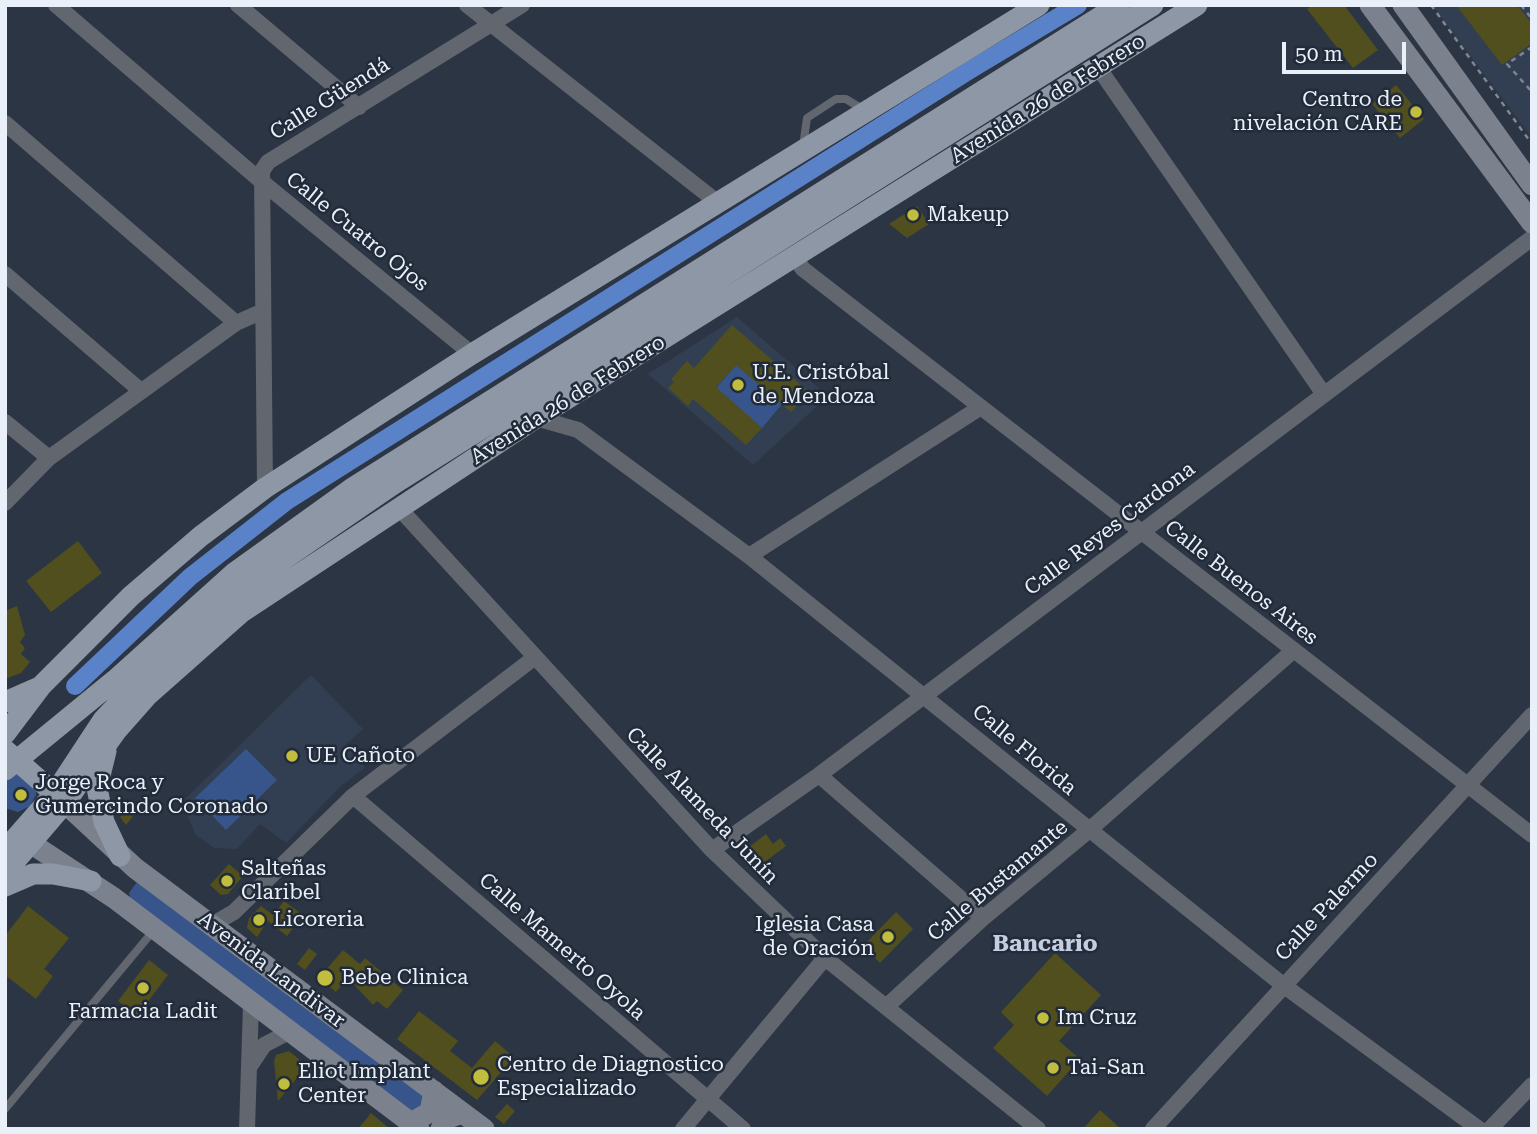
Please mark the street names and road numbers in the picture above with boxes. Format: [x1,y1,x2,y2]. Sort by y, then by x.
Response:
street label: Avenida 26 de Febrero [946,29,1150,169]
street label: Calle Güendá [266,52,394,146]
street label: Calle Cuatro Ojos [281,167,433,297]
street label: Avenida 26 de Febrero [466,330,670,470]
street label: Calle Reyes Cardona [1020,457,1200,601]
street label: Calle Buenos Aires [1159,515,1323,651]
street label: Calle Florida [967,699,1081,801]
street label: Calle Alameda Junín [621,722,783,890]
street label: Calle Bustamante [923,815,1073,947]
street label: Calle Palermo [1270,847,1384,967]
street label: Calle Mamerto Oyola [474,868,650,1026]
street label: Avenida Landivar [192,906,350,1034]

